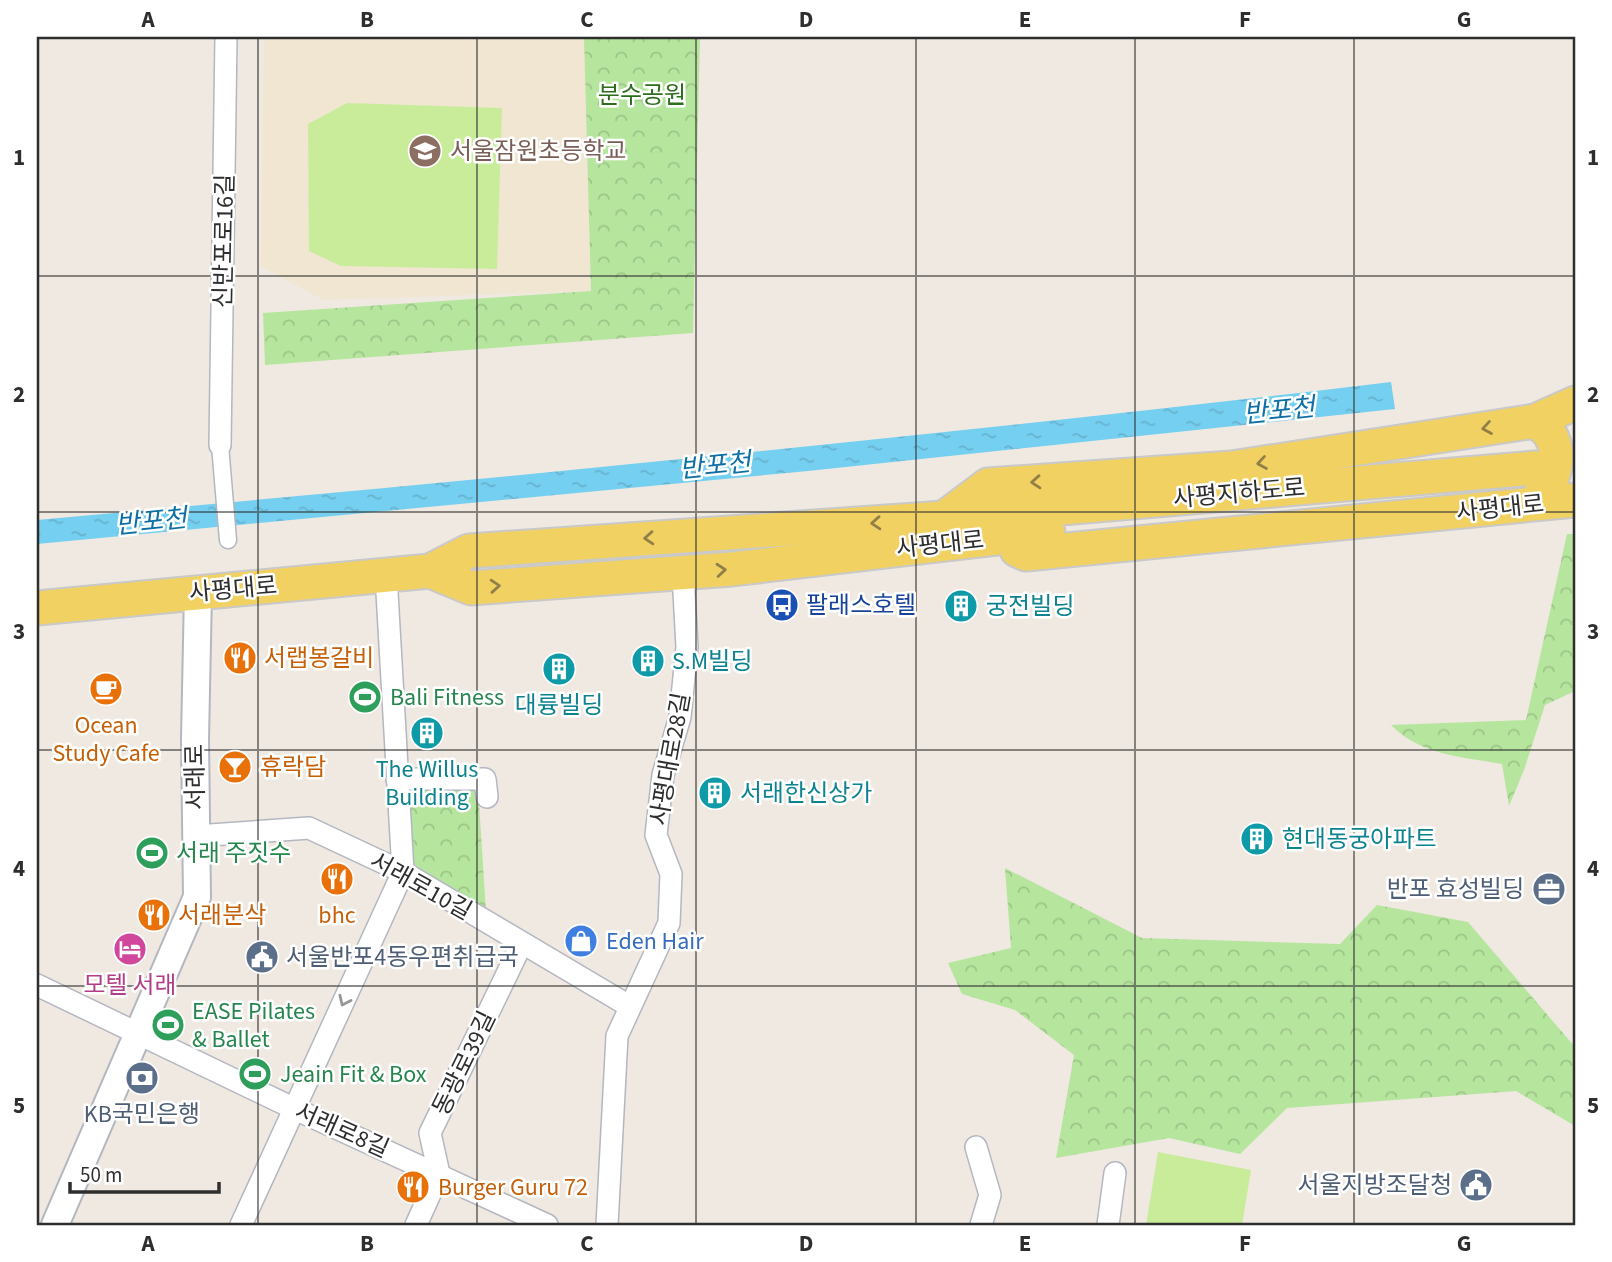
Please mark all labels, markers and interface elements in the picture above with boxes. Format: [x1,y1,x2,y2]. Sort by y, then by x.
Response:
text: A [140,3,155,36]
text: B [360,3,374,36]
text: C [580,3,594,36]
text: D [799,3,813,36]
text: E [1019,3,1031,36]
text: F [1239,3,1251,36]
text: G [1457,3,1471,36]
park label: 분수공원 [598,78,686,113]
school or university icon: 서울잠원초등학교 [406,132,444,170]
place label: 서울잠원초등학교 [450,134,627,169]
text: 1 [13,141,25,174]
text: 1 [1587,141,1599,174]
street label: 신반포로16길 [206,174,243,308]
text: 2 [13,378,25,411]
text: 2 [1587,378,1599,411]
water label: 반포천 [1241,388,1320,433]
one-way arrow [1481,420,1493,435]
water label: 반포천 [677,443,756,488]
one-way arrow [1256,455,1268,470]
street label: 사평지하도로 [1172,470,1307,517]
one-way arrow [1030,474,1041,489]
street label: 사평대로 [1454,486,1546,531]
water label: 반포천 [113,499,192,544]
one-way arrow [870,515,881,530]
street label: 사평대로 [894,522,986,567]
one-way arrow [643,530,654,545]
one-way arrow [716,563,727,578]
street label: 사평대로 [188,568,279,611]
one-way arrow [489,579,500,594]
bus stop icon: 팔래스호텔 [763,586,801,624]
building icon: 궁전빌딩 [942,587,980,625]
place label: 팔래스호텔 [806,588,916,623]
place label: 궁전빌딩 [986,589,1074,624]
text: 3 [13,615,25,648]
text: 3 [1587,615,1599,648]
restaurant icon: 서랩봉갈비 [221,639,259,677]
place label: 서랩봉갈비 [264,641,374,676]
building icon: S.M빌딩 [629,642,667,680]
place label: S.M빌딩 [672,644,752,679]
building icon: 대륭빌딩 [540,650,578,688]
cafe icon: Ocean Study Cafe [87,670,125,708]
sports icon: Bali Fitness [346,678,384,716]
place label: Bali Fitness [390,680,504,715]
place label: 대륭빌딩 [515,688,603,723]
street label: 사평대로28길 [642,690,699,828]
place label: Ocean Study Cafe [52,708,160,771]
building icon: The Willus Building [408,714,446,752]
street label: 서래로 [177,744,214,810]
bar icon: 휴락담 [216,748,254,786]
place label: 휴락담 [260,750,326,785]
place label: The Willus Building [376,752,478,815]
building icon: 서래한신상가 [696,774,734,812]
place label: 서래한신상가 [740,776,872,811]
building icon: 현대동궁아파트 [1238,820,1276,858]
place label: 현대동궁아파트 [1282,822,1437,857]
sports icon: 서래 주짓수 [133,834,171,872]
place label: 서래 주짓수 [176,836,291,871]
street label: 서래로10길 [363,844,478,929]
text: 4 [13,852,25,885]
text: 4 [1587,852,1599,885]
restaurant icon: bhc [318,860,356,898]
office icon: 반포 효성빌딩 [1530,870,1568,908]
place label: 반포 효성빌딩 [1387,872,1524,907]
restaurant icon: 서래분삭 [135,896,173,934]
place label: 서래분삭 [178,898,266,933]
place label: bhc [318,898,356,933]
shop icon: Eden Hair [562,922,600,960]
place label: Eden Hair [606,924,704,959]
hotel icon: 모텔 서래 [111,930,149,968]
public building icon: 서울반포4동우편취급국 [243,938,281,976]
place label: 서울반포4동우편취급국 [286,940,519,975]
place label: 모텔 서래 [83,968,177,1003]
place label: EASE Pilates & Ballet [192,994,315,1057]
one-way arrow [338,994,352,1006]
street label: 동광로39길 [424,1005,505,1121]
sports icon: EASE Pilates & Ballet [149,1006,187,1044]
sports icon: Jeain Fit & Box [236,1055,274,1093]
place label: Jeain Fit & Box [280,1057,427,1092]
bank icon: KB국민은행 [123,1059,161,1097]
text: 5 [13,1089,25,1122]
text: 5 [1587,1089,1599,1122]
street label: 서래로8길 [289,1094,395,1167]
place label: KB국민은행 [84,1097,200,1132]
scale bar [70,1150,219,1194]
text: 50 m [80,1160,122,1190]
public building icon: 서울지방조달청 [1457,1166,1495,1204]
restaurant icon: Burger Guru 72 [394,1168,432,1206]
place label: 서울지방조달청 [1297,1168,1452,1203]
place label: Burger Guru 72 [438,1170,588,1205]
text: A [140,1227,155,1260]
text: B [360,1227,374,1260]
text: C [580,1227,594,1260]
text: D [799,1227,813,1260]
text: E [1019,1227,1031,1260]
text: F [1239,1227,1251,1260]
text: G [1457,1227,1471,1260]

